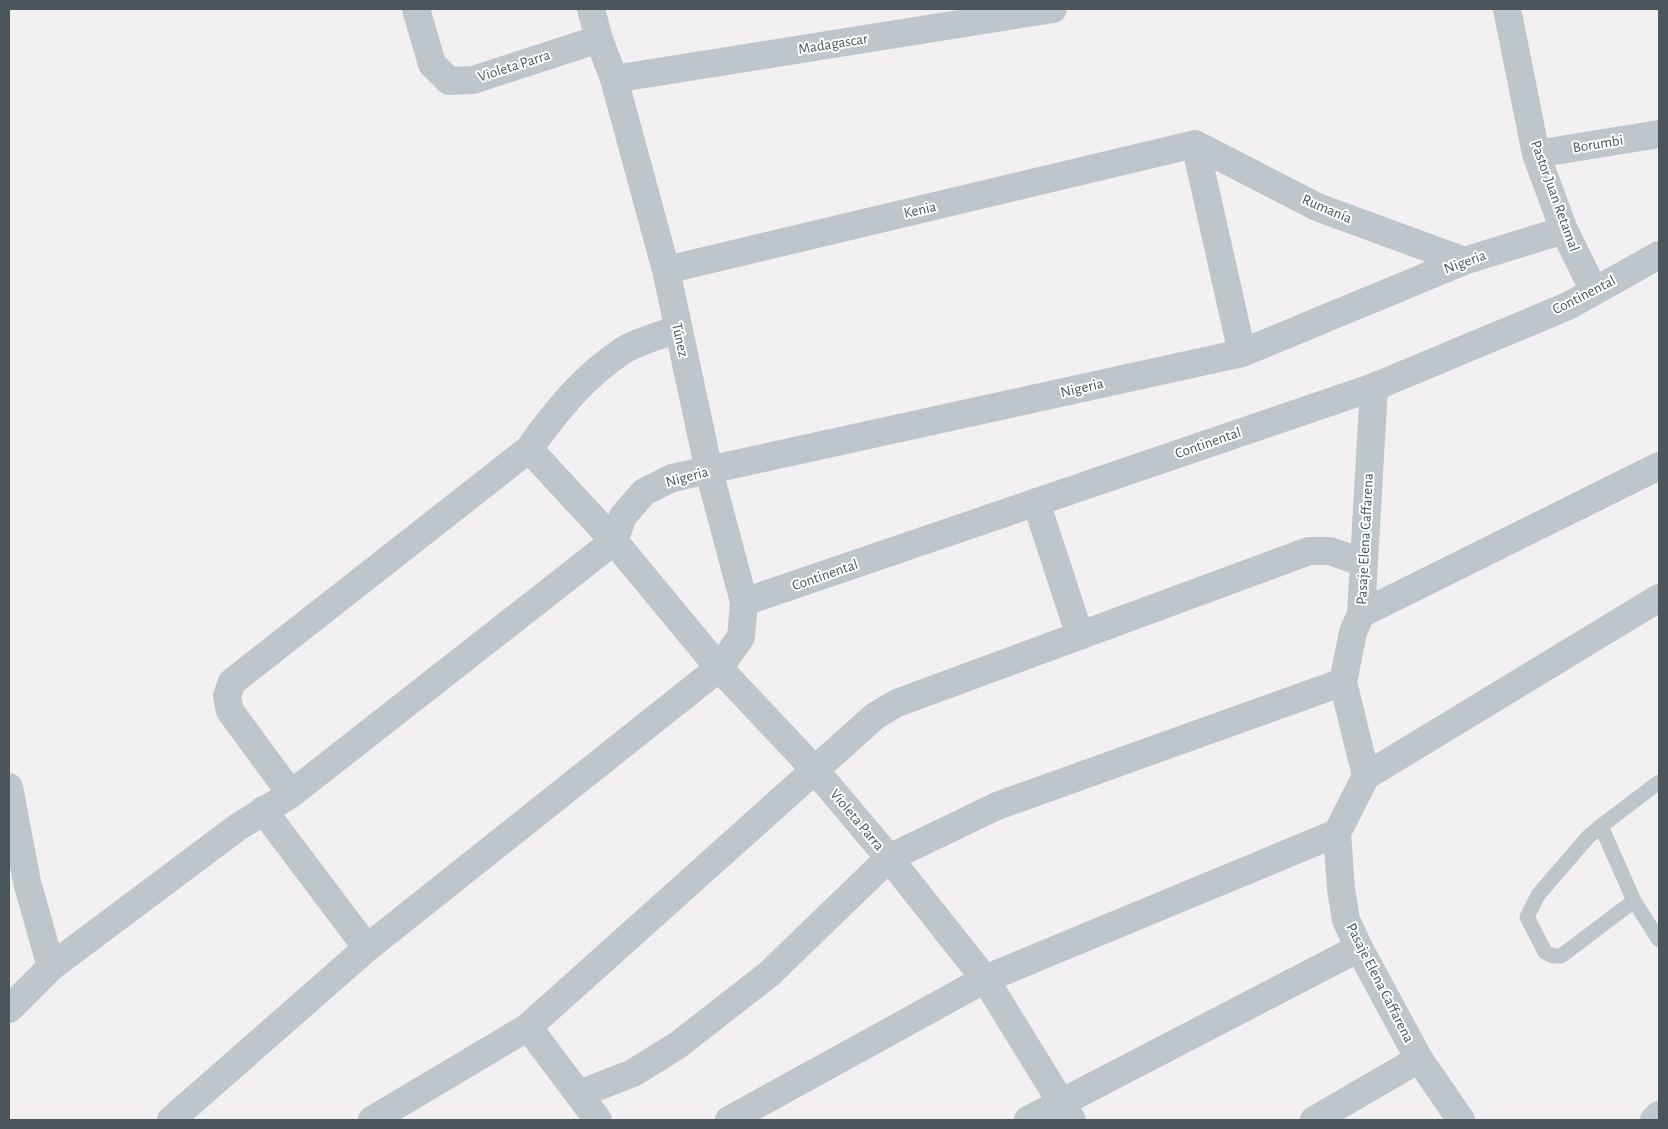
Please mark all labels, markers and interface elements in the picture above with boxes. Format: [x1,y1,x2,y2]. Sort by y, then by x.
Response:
street label: Madagascar [797,30,869,58]
street label: Violeta Parra [476,46,552,86]
street label: Borumbi [1572,131,1624,157]
street label: Pastor Juan Retamal [1527,138,1583,254]
street label: Rumanía [1299,190,1355,228]
street label: Kenia [902,198,938,222]
street label: Nigeria [1441,246,1489,278]
street label: Continental [1549,271,1619,319]
street label: Túnez [668,321,692,359]
street label: Nigeria [1059,374,1105,402]
street label: Continental [1173,423,1243,463]
street label: Nigeria [664,463,710,491]
street label: Pasaje Elena Caffarena [1353,473,1377,605]
street label: Continental [790,555,860,595]
street label: Violeta Parra [826,786,888,854]
street label: Pasaje Elena Caffarena [1342,920,1418,1046]

